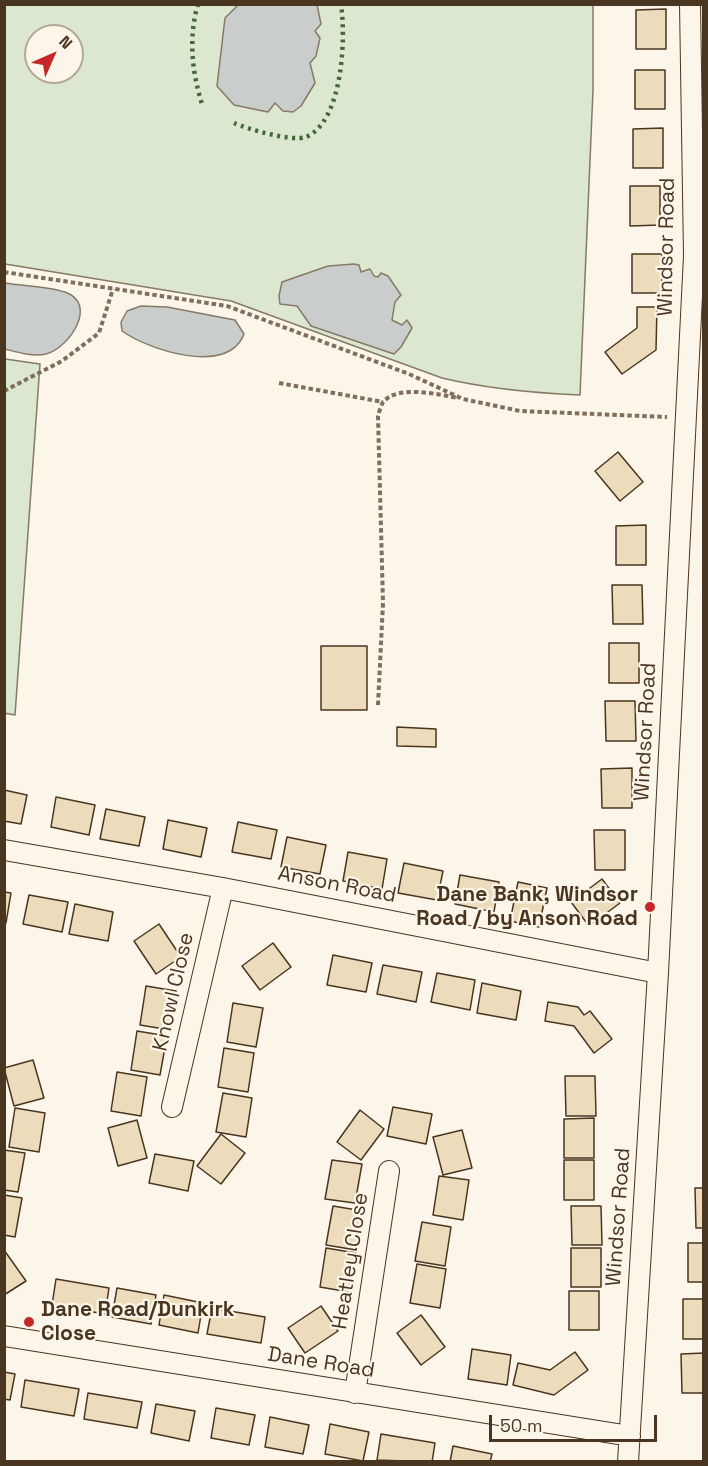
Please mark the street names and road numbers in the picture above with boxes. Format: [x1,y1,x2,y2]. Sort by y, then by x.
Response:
street label: Windsor Road [653,177,681,317]
street label: Windsor Road [630,662,662,802]
street label: Anson Road [276,861,398,909]
street label: Knowl Close [148,930,200,1054]
street label: Windsor Road [602,1147,636,1287]
street label: Heatley Close [328,1191,374,1331]
street label: Dane Road [266,1342,376,1384]

